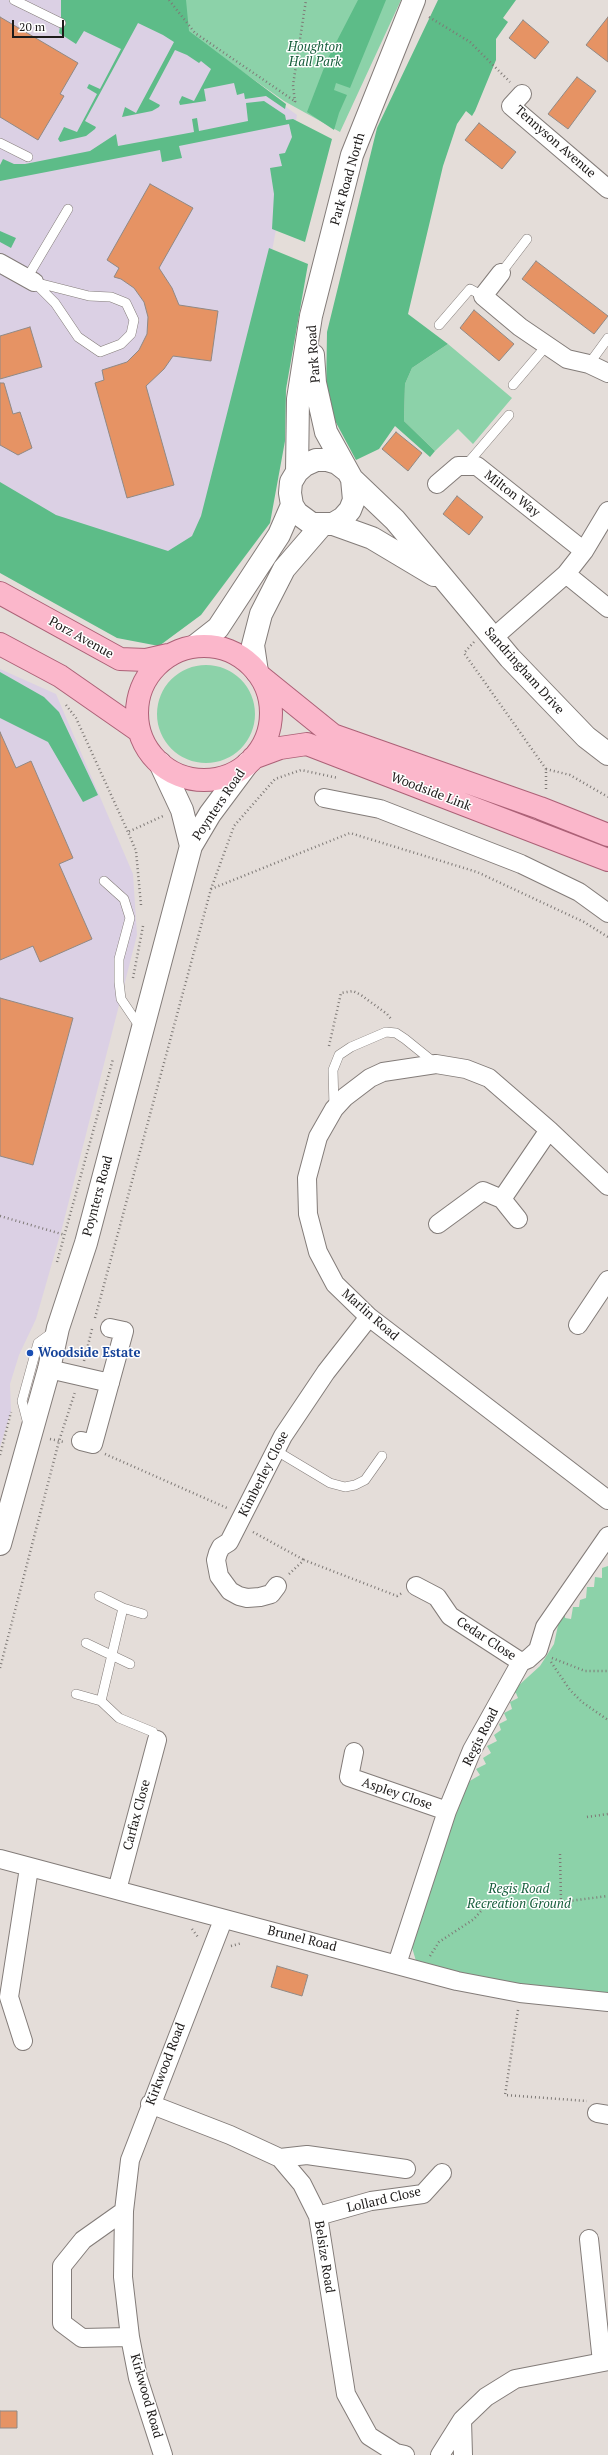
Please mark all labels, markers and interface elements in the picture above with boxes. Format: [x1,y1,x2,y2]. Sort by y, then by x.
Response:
scale bar [14,12,66,38]
text: 20 m [19,19,45,34]
park label: Houghton Hall Park [288,39,342,70]
street label: Tennyson Avenue [511,103,599,181]
street label: Park Road North [327,131,369,227]
street label: Park Road [304,324,324,384]
street label: Milton Way [481,467,543,521]
street label: Porz Avenue [46,614,116,662]
street label: Sandringham Drive [481,624,567,718]
street label: Poynters Road [189,766,249,844]
street label: Woodside Link [389,770,473,814]
street label: Poynters Road [80,1154,116,1238]
street label: Marlin Road [338,1286,402,1344]
place label: Woodside Estate [38,1345,140,1361]
marker: Woodside Estate [25,1348,35,1358]
street label: Kimberley Close [236,1429,292,1519]
street label: Cedar Close [453,1614,519,1664]
street label: Regis Road [460,1705,502,1769]
street label: Aspley Close [360,1775,434,1813]
street label: Carfax Close [120,1778,154,1852]
park label: Regis Road Recreation Ground [467,1881,571,1912]
street label: Brunel Road [266,1923,338,1955]
street label: Kirkwood Road [143,2021,189,2107]
street label: Lollard Close [345,2184,423,2216]
street label: Belsize Road [311,2220,337,2294]
street label: Kirkwood Road [127,2352,165,2440]

